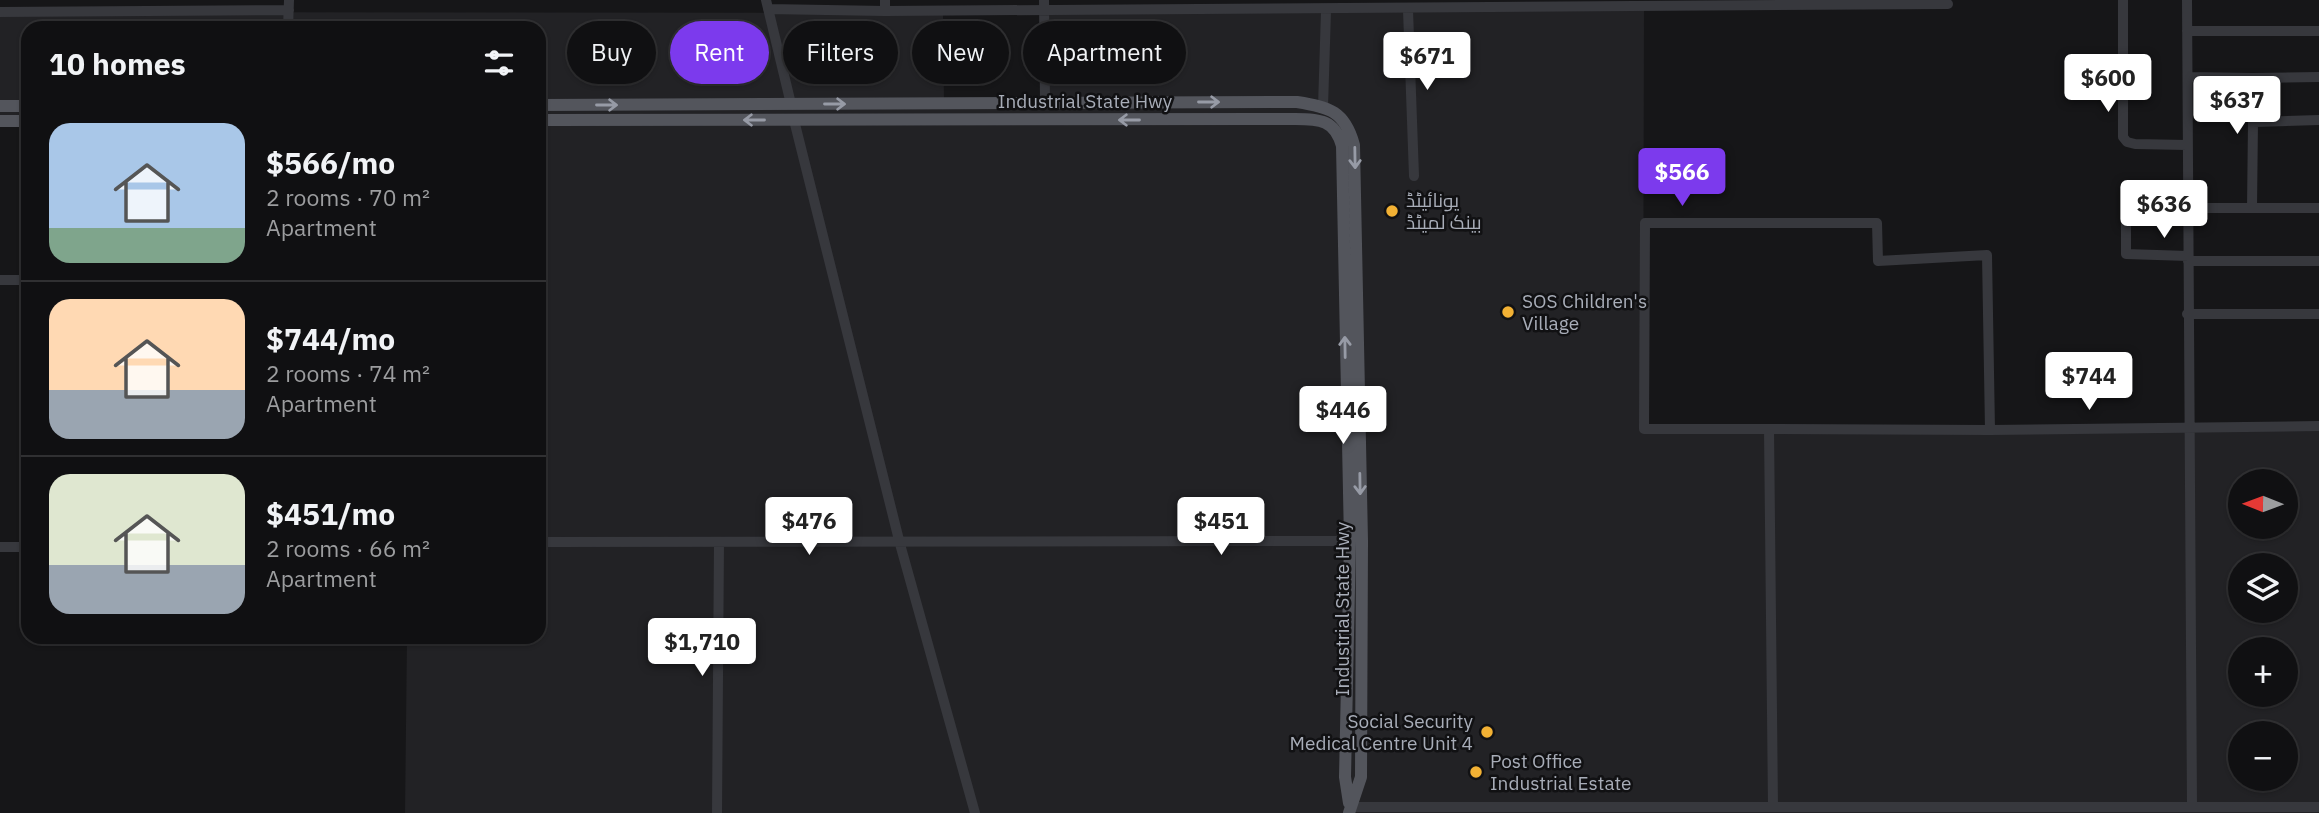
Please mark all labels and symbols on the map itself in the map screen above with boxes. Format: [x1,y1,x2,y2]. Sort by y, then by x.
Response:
pin: $671 [1386,32,1468,92]
pin: $600 [2067,54,2149,114]
pin: $637 [2196,76,2278,136]
street label: Industrial State Hwy [998,89,1173,113]
one-way arrow [1197,95,1220,109]
one-way arrow [823,97,846,110]
one-way arrow [595,98,618,112]
one-way arrow [743,113,766,127]
one-way arrow [1118,113,1141,127]
one-way arrow [1348,147,1362,170]
pin: $566 [1641,148,1723,208]
pin: $636 [2123,180,2205,240]
place label: یونائیٹڈ بینک لمیٹڈ [1406,188,1482,234]
marker: یونائیٹڈ بینک لمیٹڈ [1384,203,1400,219]
place label: SOS Children's Village [1522,289,1647,335]
marker: SOS Children's Village [1500,304,1516,320]
one-way arrow [1338,336,1352,359]
pin: $744 [2048,352,2130,412]
pin: $446 [1302,386,1384,446]
north arrow [2228,469,2298,539]
one-way arrow [1354,472,1367,495]
pin: $476 [768,498,850,557]
pin: $451 [1180,498,1262,557]
street label: Industrial State Hwy [1330,521,1354,696]
pin: $1,710 [645,618,759,678]
place label: Social Security Medical Centre Unit 4 [1290,709,1474,755]
marker: Social Security Medical Centre Unit 4 [1479,724,1495,740]
place label: Post Office Industrial Estate [1490,749,1632,795]
marker: Post Office Industrial Estate [1468,764,1484,780]

